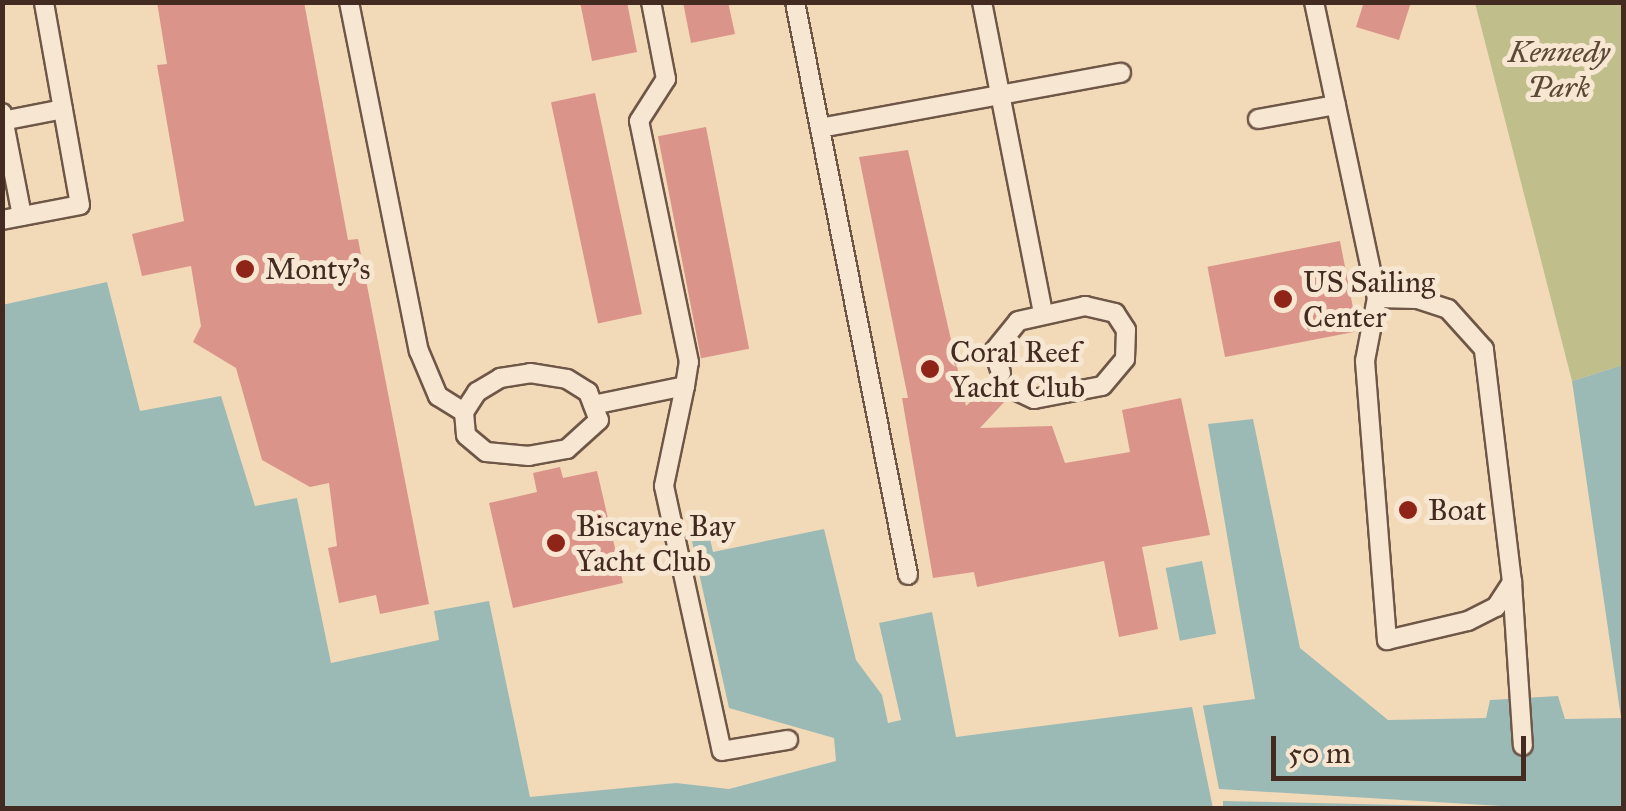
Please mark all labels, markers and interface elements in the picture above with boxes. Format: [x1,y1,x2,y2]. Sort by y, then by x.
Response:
park label: Kennedy Park [1508,34,1610,104]
place label: Monty's [265,251,370,287]
marker: Monty's [234,258,256,280]
place label: US Sailing Center [1303,264,1435,334]
marker: US Sailing Center [1272,288,1294,310]
place label: Coral Reef Yacht Club [950,334,1085,404]
marker: Coral Reef Yacht Club [919,358,941,380]
place label: Boat [1428,492,1486,528]
marker: Boat [1397,499,1419,521]
place label: Biscayne Bay Yacht Club [576,508,735,578]
marker: Biscayne Bay Yacht Club [545,532,567,554]
scale bar [1276,716,1531,778]
text: 50 m [1288,735,1351,771]

